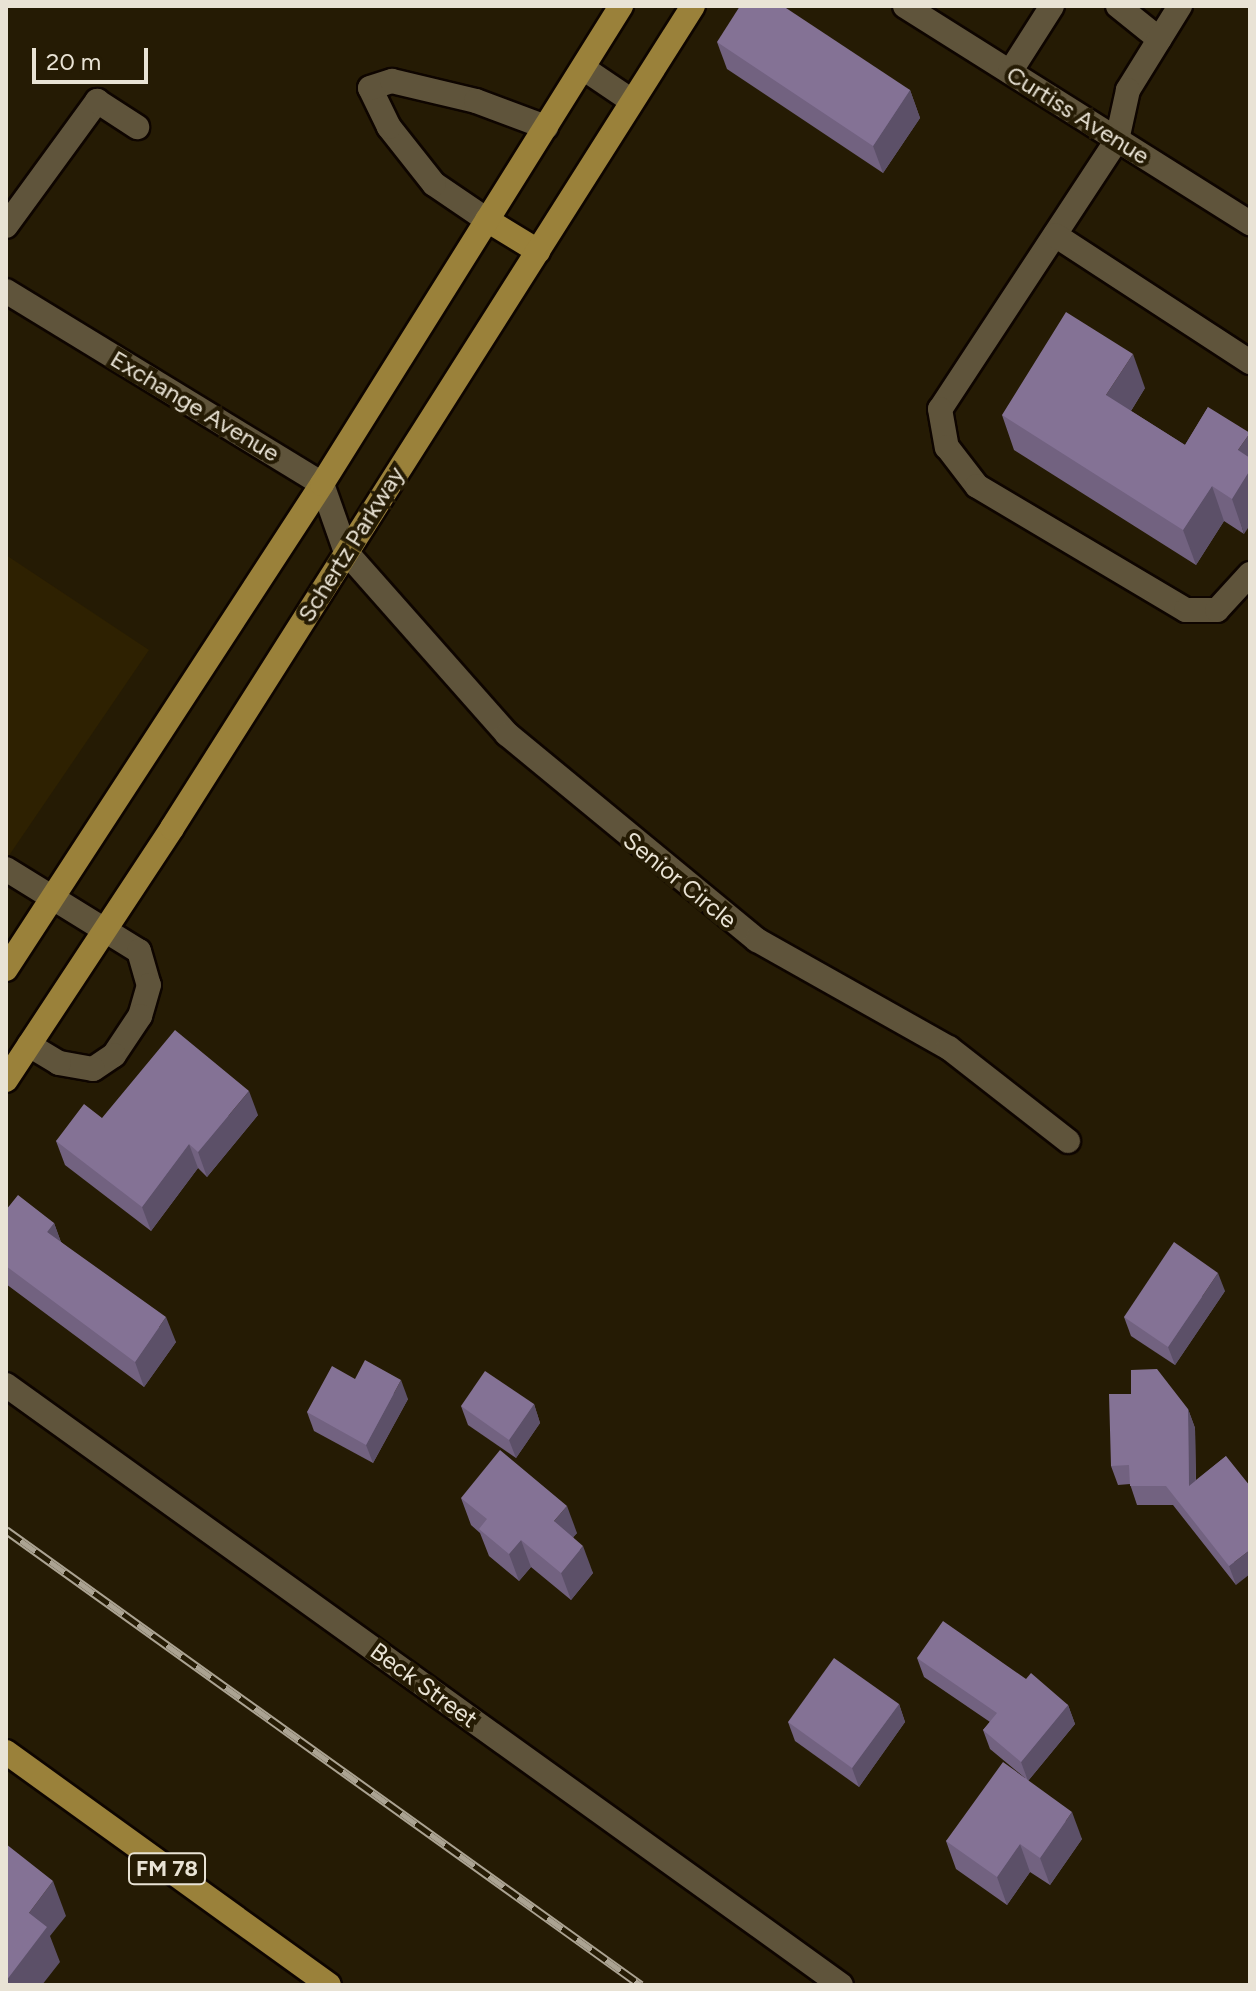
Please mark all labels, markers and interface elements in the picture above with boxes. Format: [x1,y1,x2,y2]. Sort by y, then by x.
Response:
scale bar [36,32,152,82]
text: 20 m [46,47,101,76]
street label: Curtiss Avenue [1001,60,1155,170]
street label: Exchange Avenue [105,344,285,468]
street label: Schertz Parkway [292,461,410,627]
street label: Senior Circle [618,826,742,934]
street label: Beck Street [365,1636,483,1734]
road number: FM 78 [127,1851,207,1887]

